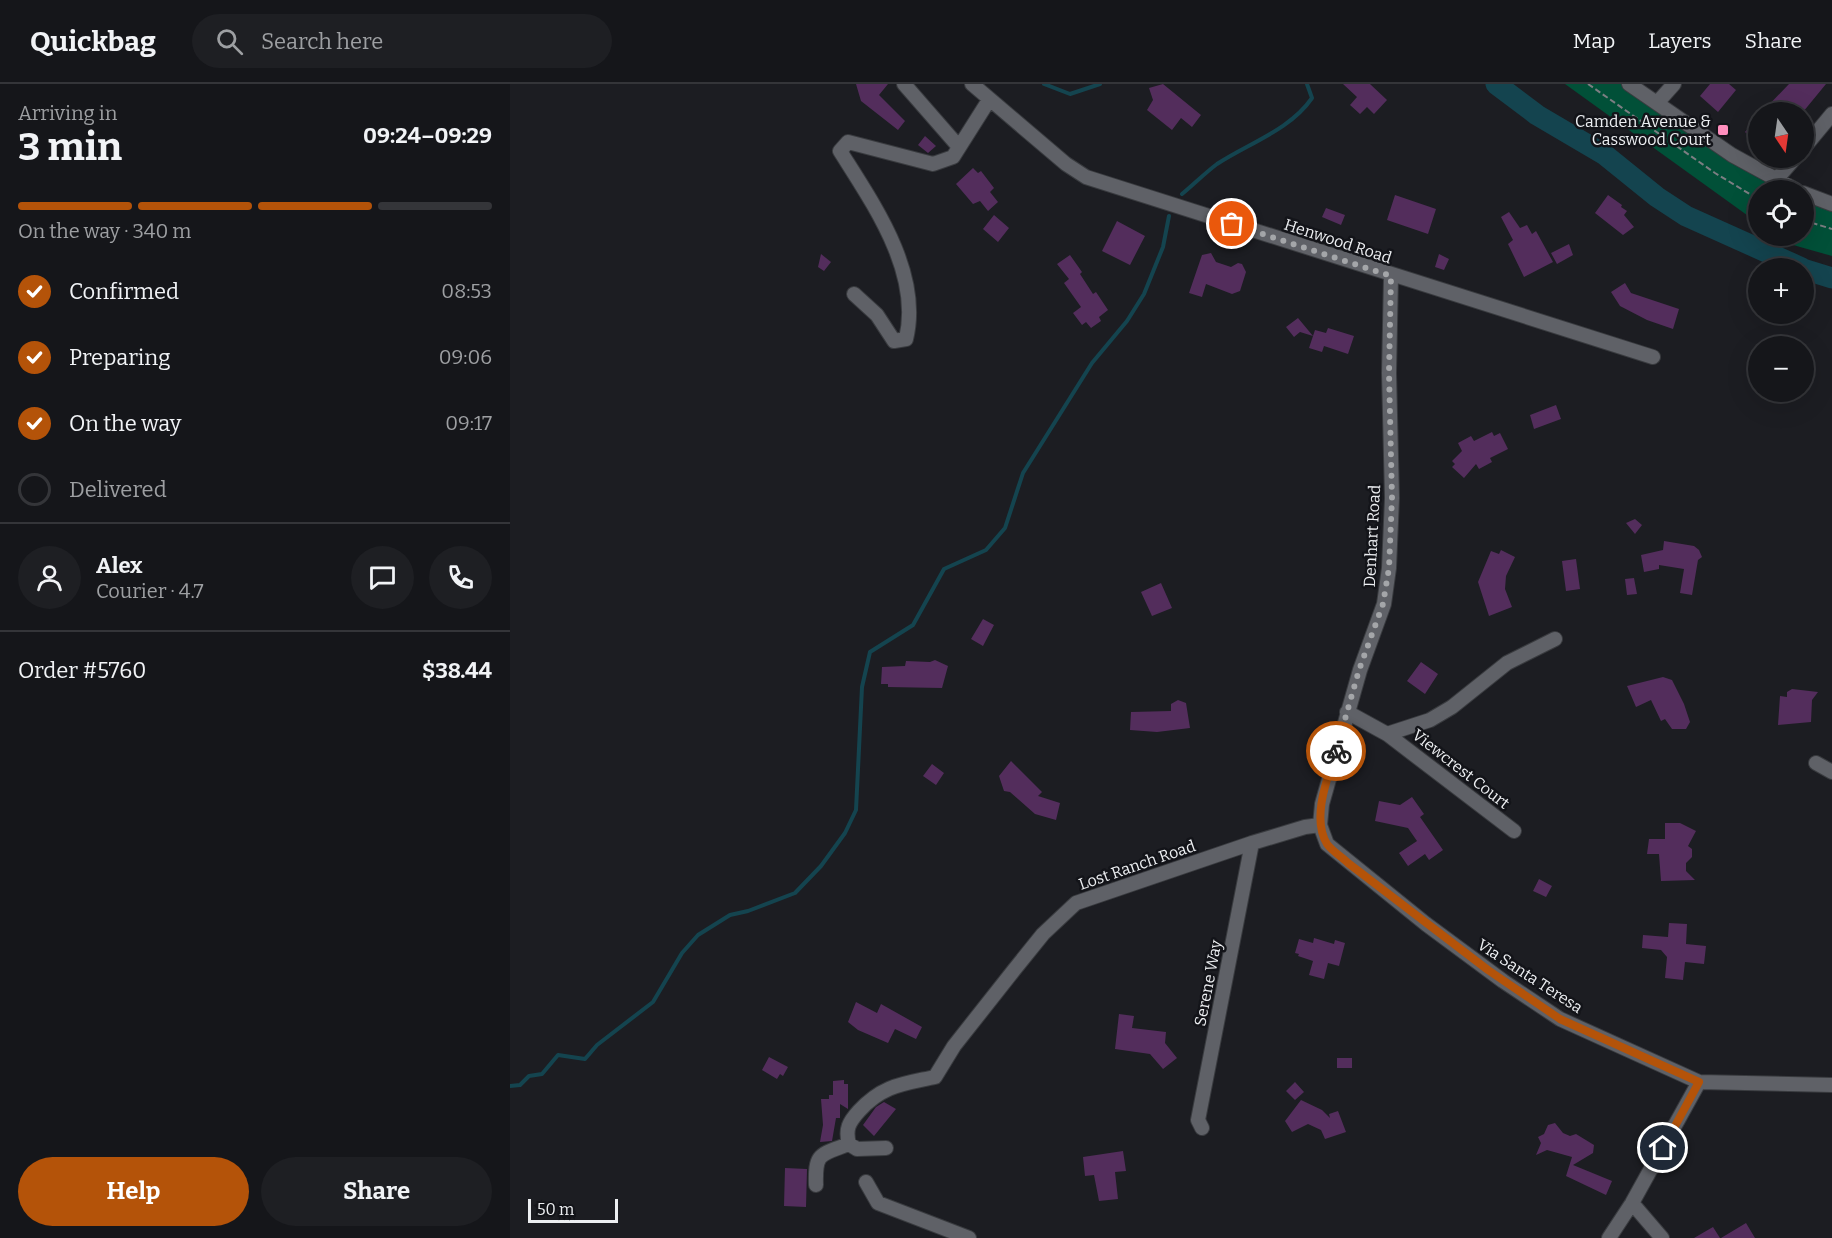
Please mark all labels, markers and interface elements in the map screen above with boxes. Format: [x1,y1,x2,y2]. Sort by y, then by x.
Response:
search box [192,14,612,68]
text: Quickbag [30,25,156,58]
icon: search [213,25,246,58]
text: Search here [261,28,383,55]
text: Map [1573,28,1615,54]
text: Layers [1648,28,1712,54]
text: Share [1745,28,1802,54]
text: Arriving in [18,101,117,125]
north arrow [1748,102,1814,168]
map controls [1748,102,1814,402]
place label: Camden Avenue & Casswood Court [1575,112,1711,149]
text: 09:24–09:29 [363,122,492,149]
marker: Camden Avenue & Casswood Court [1716,123,1730,137]
text: 3 min [18,124,122,170]
button: locate [1748,180,1814,246]
pin [1206,198,1257,249]
icon: bag [1215,207,1248,240]
street label: Henwood Road [1282,215,1395,268]
text: On the way · 340 m [18,219,191,243]
button: + [1748,258,1814,324]
icon: check [18,275,51,308]
text: Confirmed [69,278,179,305]
text: 08:53 [441,279,492,303]
button: − [1748,336,1814,402]
icon: check [18,341,51,374]
text: Preparing [69,344,171,371]
text: 09:06 [439,345,492,369]
icon: check [18,407,51,440]
text: On the way [69,410,181,437]
text: 09:17 [445,411,492,435]
text: Delivered [69,476,167,503]
street label: Denhart Road [1360,484,1384,588]
button: person [18,546,81,609]
button: chat [351,546,414,609]
button: phone [429,546,492,609]
text: Alex [96,552,142,579]
text: Courier · 4.7 [96,579,204,603]
text: Order #5760 [18,657,146,684]
text: $38.44 [422,657,492,684]
courier [1306,721,1366,781]
street label: Viewcrest Court [1409,725,1514,813]
icon: bike [1320,735,1353,768]
street label: Lost Ranch Road [1076,836,1198,894]
street label: Via Santa Teresa [1474,935,1586,1017]
street label: Serene Way [1190,938,1226,1028]
pin [1637,1122,1688,1173]
icon: home [1646,1131,1679,1164]
button: Help [18,1157,249,1226]
button: Share [261,1157,492,1226]
scale bar [528,1196,618,1224]
text: 50 m [537,1200,574,1219]

